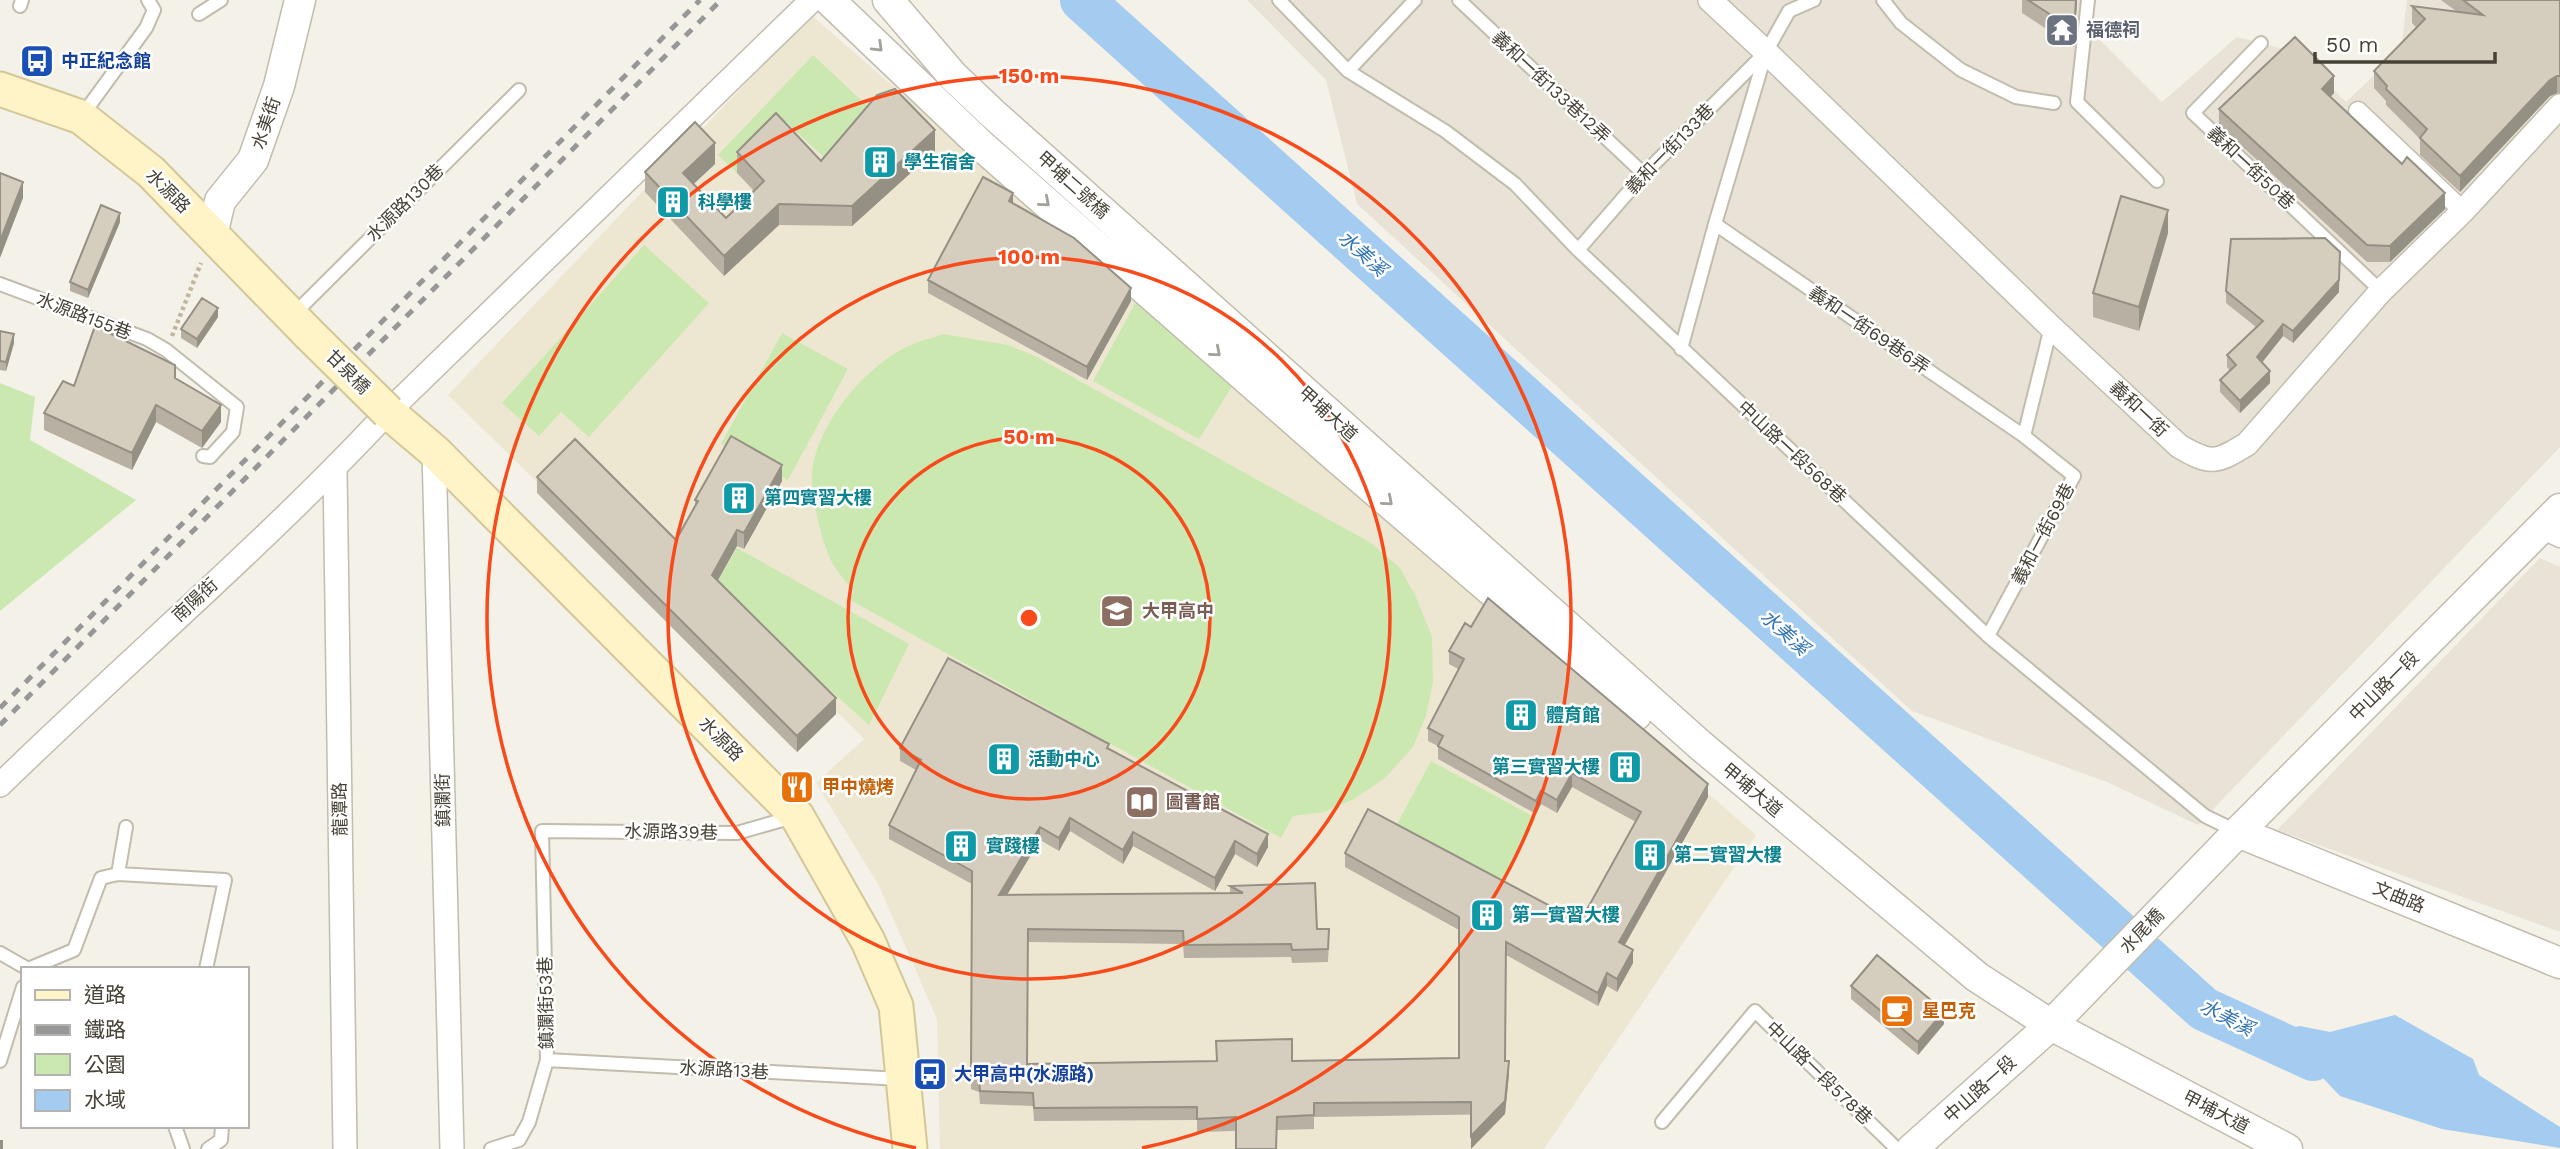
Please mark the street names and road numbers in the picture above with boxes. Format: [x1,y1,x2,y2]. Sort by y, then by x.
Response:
street label: 義和一街133巷12弄 [1488,27,1615,147]
street label: 水美街 [247,94,284,152]
street label: 義和一街133巷 [1621,99,1718,198]
street label: 義和一街50巷 [2203,122,2299,213]
street label: 甲埔二號橋 [1033,147,1114,223]
street label: 水源路130巷 [362,160,448,246]
street label: 水源路 [142,164,195,217]
street label: 義和一街69巷6弄 [1805,281,1934,378]
street label: 水源路155巷 [34,288,135,343]
street label: 甘泉橋 [322,345,375,398]
street label: 義和一街 [2106,376,2173,441]
street label: 甲埔大道 [1295,382,1362,446]
street label: 中山路一段568巷 [1734,396,1851,507]
street label: 義和一街69巷 [2007,479,2078,588]
street label: 南陽街 [168,574,222,626]
street label: 中山路一段 [2344,646,2423,725]
street label: 水源路 [695,712,748,765]
street label: 甲埔大道 [1718,758,1787,821]
street label: 鎮瀾街 [432,773,453,827]
street label: 龍潭路 [329,782,350,836]
street label: 水源路39巷 [624,820,718,843]
street label: 文曲路 [2370,877,2428,916]
street label: 水尾橋 [2115,904,2168,957]
street label: 鎮瀾街53巷 [534,956,557,1050]
street label: 中山路一段578巷 [1762,1017,1877,1129]
street label: 中山路一段 [1939,1051,2020,1127]
street label: 水源路13巷 [679,1057,769,1082]
street label: 甲埔大道 [2179,1086,2253,1137]

